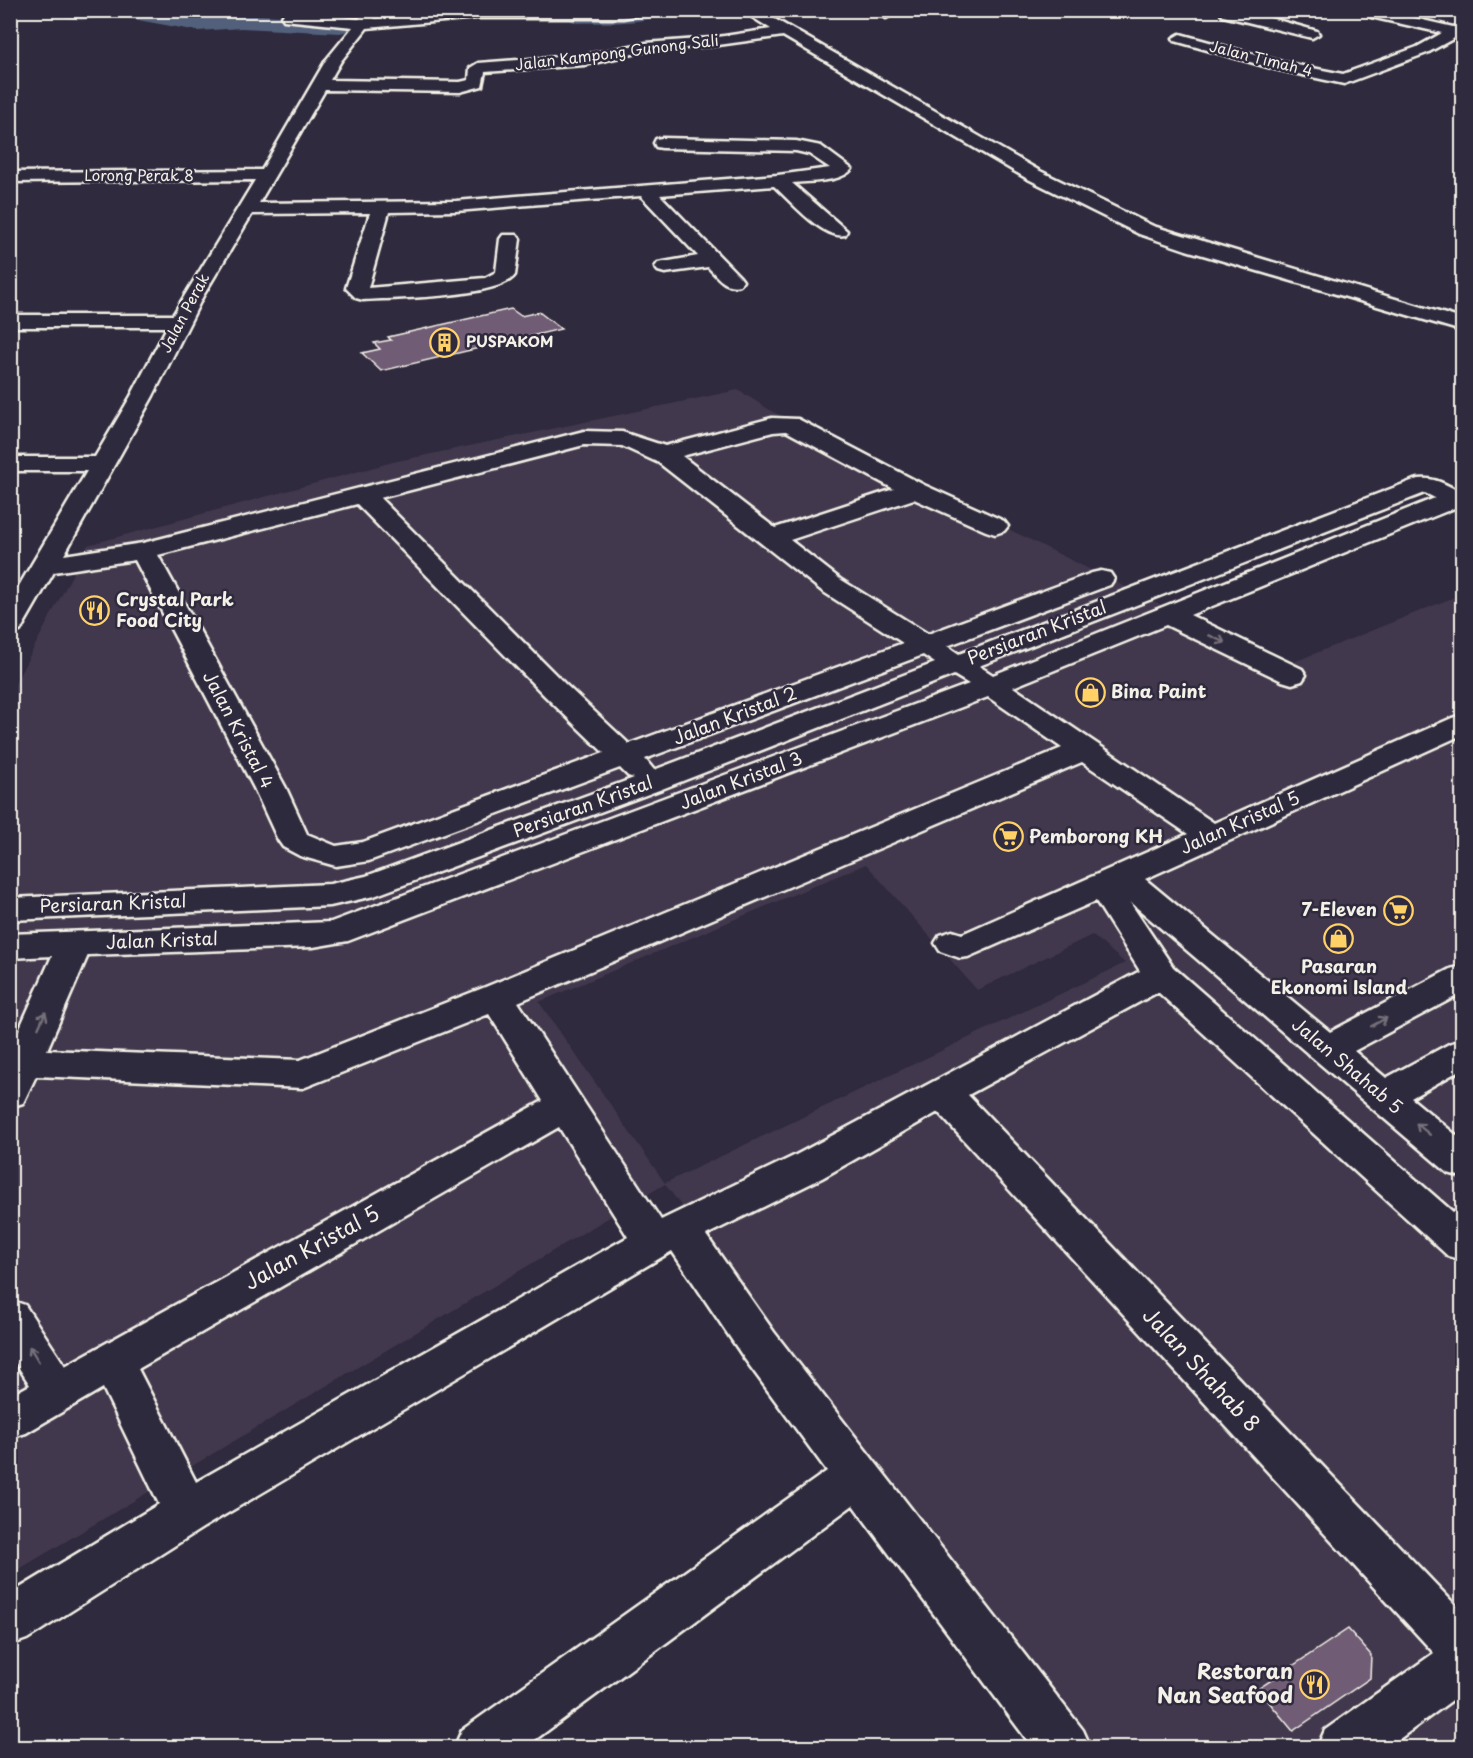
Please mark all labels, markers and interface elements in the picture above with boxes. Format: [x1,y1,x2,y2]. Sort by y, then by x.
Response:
street label: Jalan Kampong Gunong Sali [514,28,720,75]
street label: Jalan Timah 4 [1207,34,1316,82]
street label: Lorong Perak 8 [84,163,194,186]
street label: Jalan Perak [153,268,214,356]
building icon: PUSPAKOM [429,326,461,358]
place label: PUSPAKOM [466,329,554,352]
place label: Crystal Park Food City [116,585,234,633]
street label: Persiaran Kristal [963,593,1110,671]
restaurant icon: Crystal Park Food City [79,594,111,626]
one-way arrow [1208,634,1226,646]
street label: Jalan Kristal 4 [197,666,282,793]
shop icon: Bina Paint [1074,676,1106,708]
place label: Bina Paint [1111,677,1207,704]
street label: Jalan Kristal 2 [669,679,800,751]
street label: Jalan Kristal 3 [675,744,806,815]
street label: Persiaran Kristal [509,768,656,843]
street label: Jalan Kristal 5 [1175,783,1304,860]
supermarket icon: Pemborong KH [992,821,1024,853]
place label: Pemborong KH [1029,822,1163,849]
street label: Persiaran Kristal [39,886,187,919]
supermarket icon: 7-Eleven [1382,894,1414,926]
place label: 7-Eleven [1302,895,1377,922]
shop icon: Pasaran Ekonomi Island [1323,922,1355,954]
street label: Jalan Kristal [105,924,218,955]
place label: Pasaran Ekonomi Island [1271,952,1407,1000]
street label: Jalan Shahab 5 [1287,1010,1409,1119]
one-way arrow [37,1011,48,1030]
one-way arrow [1370,1016,1388,1027]
one-way arrow [1416,1122,1431,1136]
street label: Jalan Kristal 5 [238,1196,384,1297]
street label: Jalan Shahab 8 [1136,1299,1269,1438]
one-way arrow [28,1346,40,1363]
place label: Restoran Nan Seafood [1157,1654,1293,1710]
restaurant icon: Restoran Nan Seafood [1298,1668,1330,1700]

